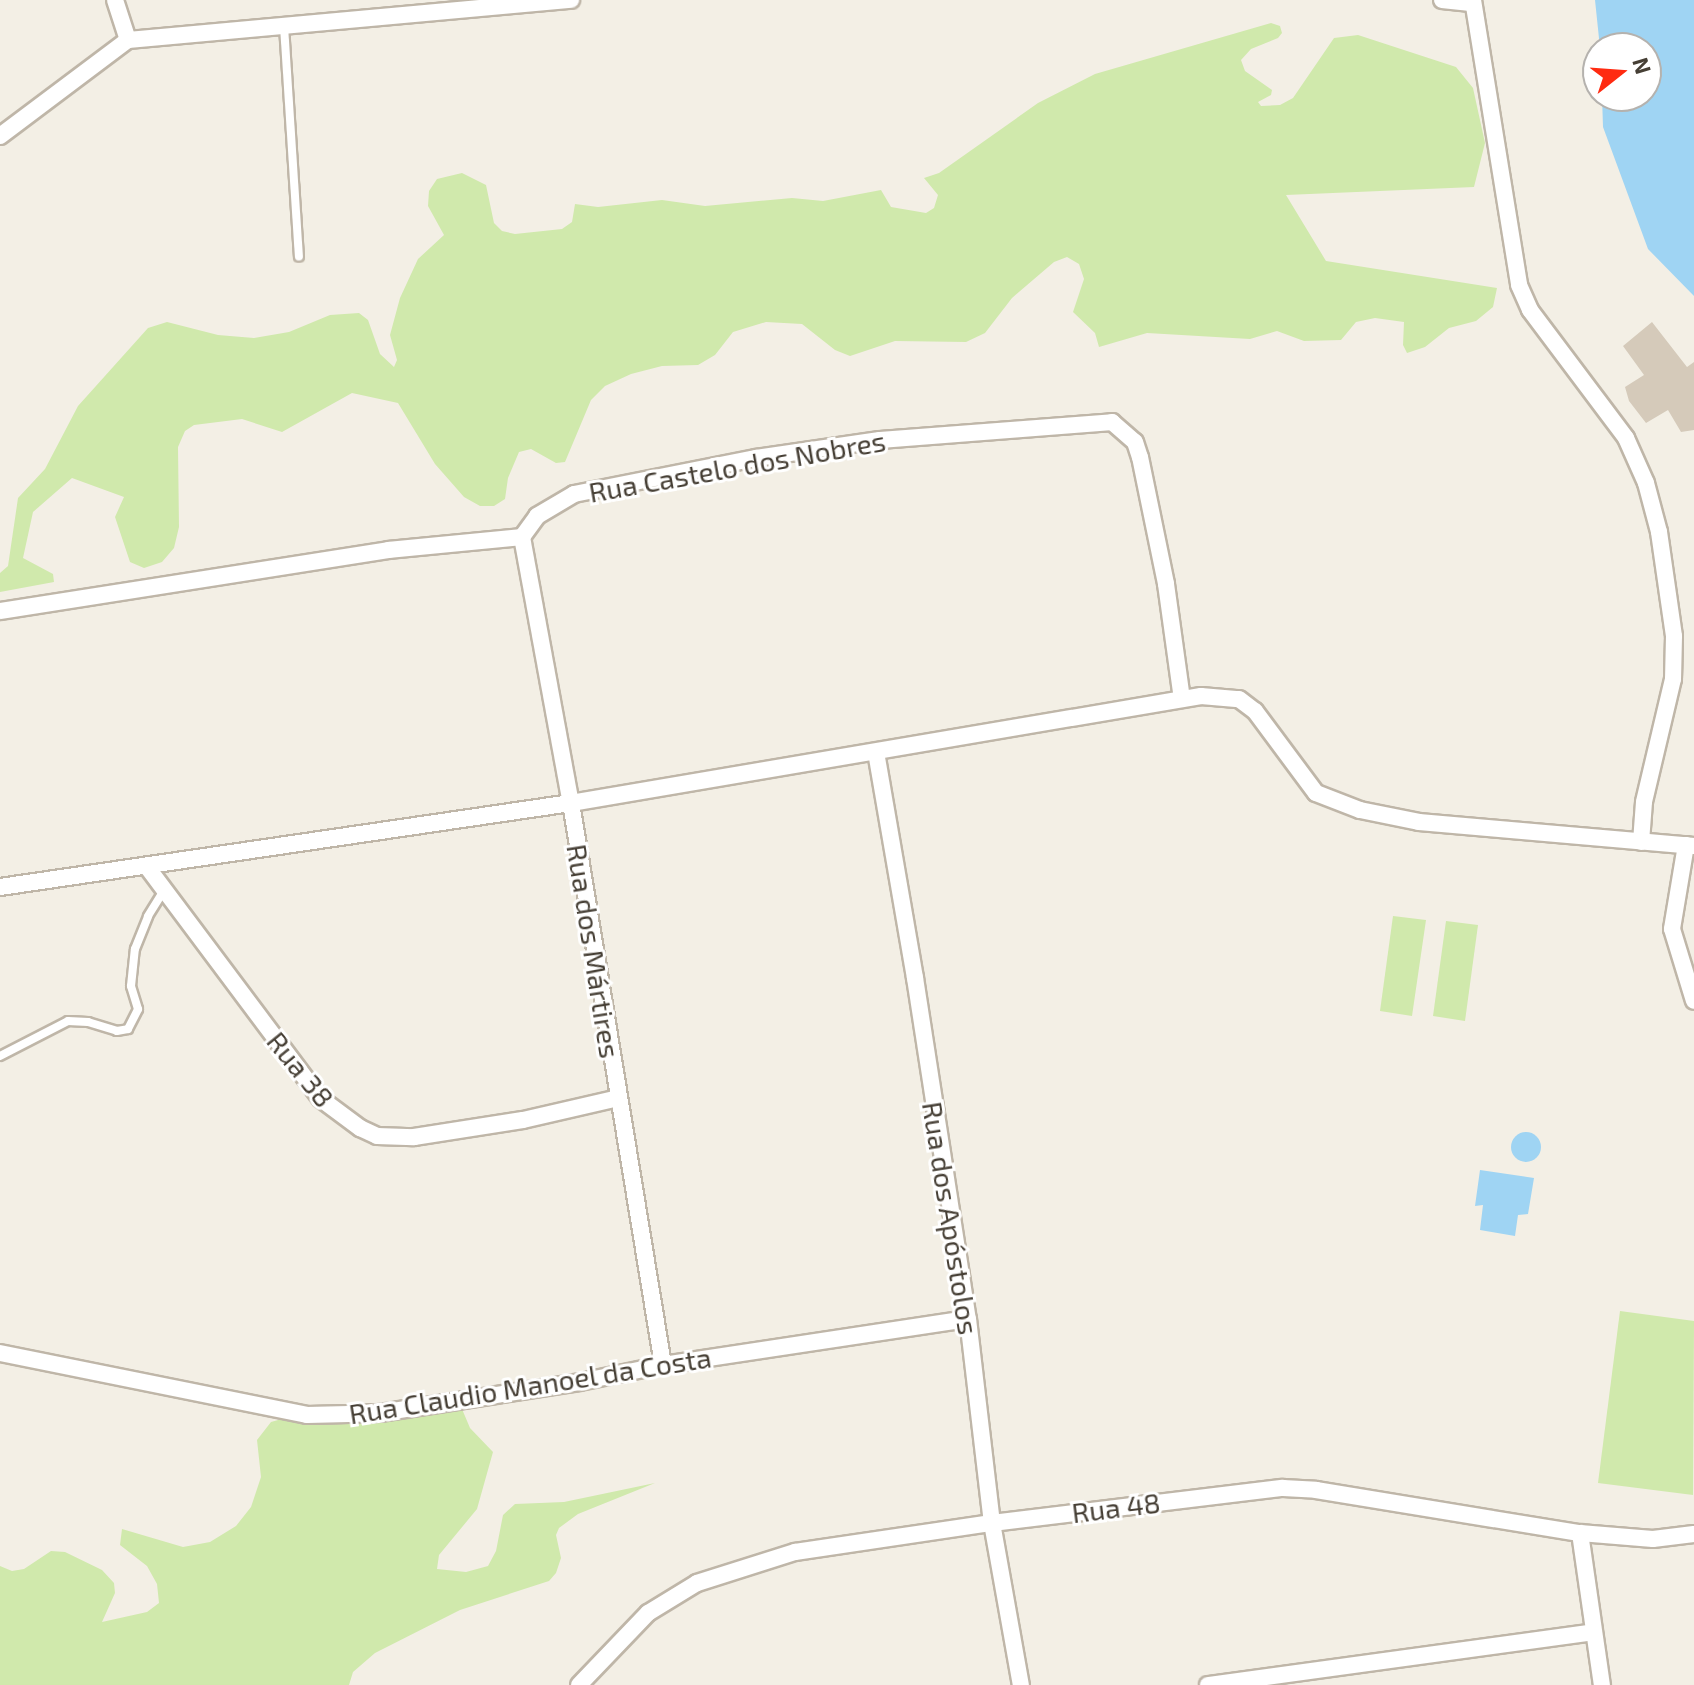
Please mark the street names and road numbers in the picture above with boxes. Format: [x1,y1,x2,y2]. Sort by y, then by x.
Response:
street label: Rua Castelo dos Nobres [586,423,888,509]
street label: Rua dos Mártires [560,842,628,1060]
street label: Rua 38 [260,1024,342,1114]
street label: Rua dos Apóstolos [916,1099,986,1337]
street label: Rua Claudio Manoel da Costa [346,1340,714,1430]
street label: Rua 48 [1070,1485,1162,1529]

